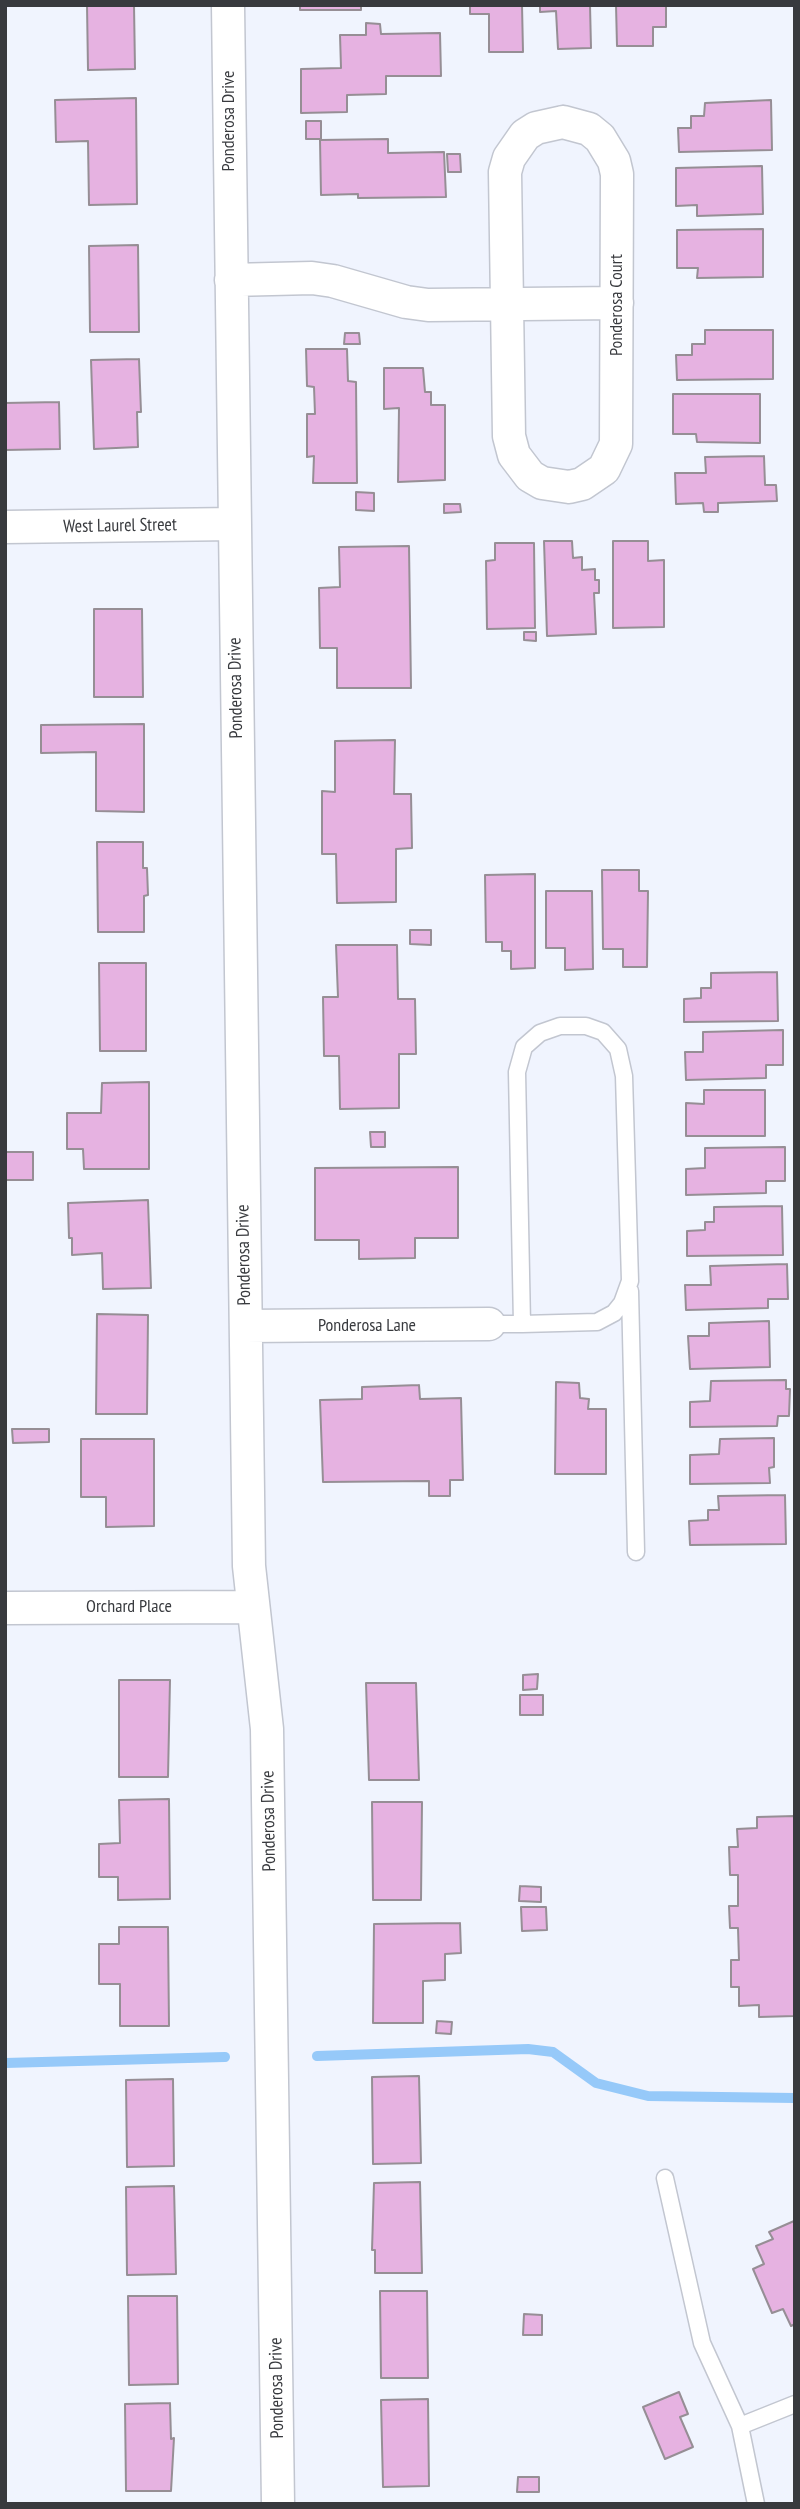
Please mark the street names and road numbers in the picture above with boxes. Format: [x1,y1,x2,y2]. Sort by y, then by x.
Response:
street label: Ponderosa Drive [218,70,240,172]
street label: Ponderosa Court [606,254,628,356]
street label: West Laurel Street [63,514,177,538]
street label: Ponderosa Drive [224,637,248,739]
street label: Ponderosa Drive [232,1204,256,1306]
street label: Ponderosa Lane [318,1315,416,1337]
street label: Orchard Place [86,1596,172,1618]
street label: Ponderosa Drive [257,1770,281,1872]
street label: Ponderosa Drive [265,2337,289,2439]

